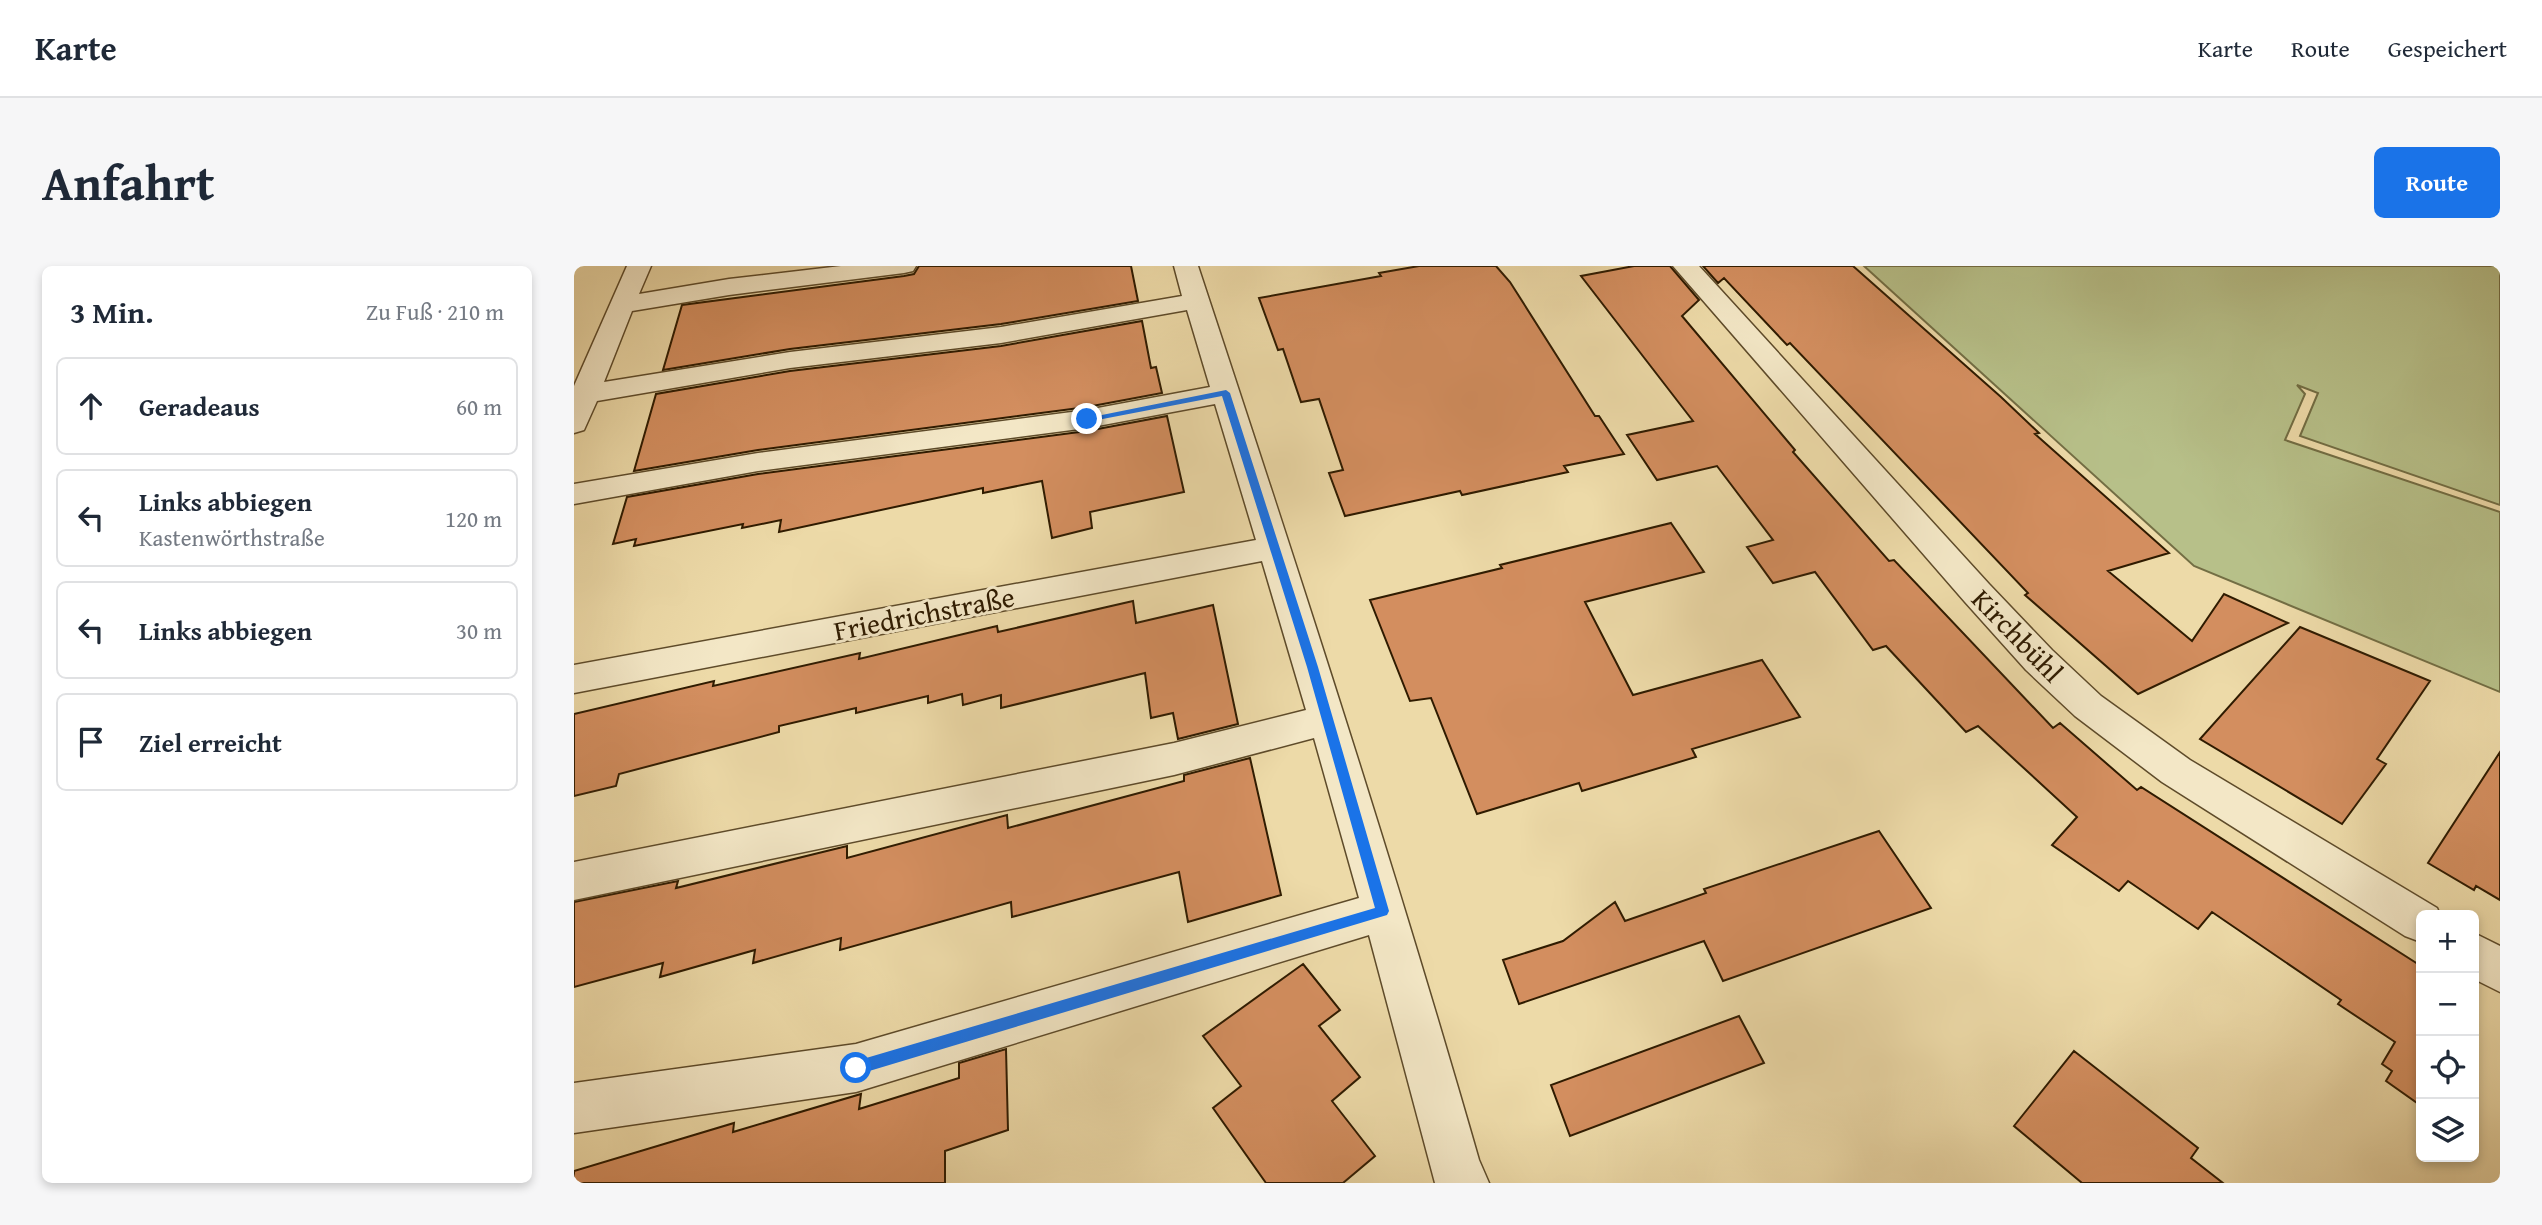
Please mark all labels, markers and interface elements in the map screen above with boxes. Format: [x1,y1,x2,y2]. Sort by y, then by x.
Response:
text: Karte [35,24,117,72]
text: Karte [2198,31,2253,66]
text: Route [2291,31,2350,66]
text: Gespeichert [2388,31,2507,66]
text: Anfahrt [42,146,215,218]
button: Route [2374,147,2500,218]
text: 3 Min. [70,290,153,334]
text: Zu Fuß · 210 m [366,295,504,328]
icon: ahead [72,387,110,425]
text: Geradeaus [139,387,260,426]
text: 60 m [456,390,502,423]
route end [1071,403,1102,434]
text: Links abbiegen [139,482,312,521]
icon: left [72,499,110,537]
text: 120 m [445,502,502,535]
text: Kastenwörthstraße [139,521,325,554]
street label: Friedrichstraße [830,575,1018,651]
street label: Kirchbühl [1963,579,2073,691]
icon: left [72,611,110,649]
text: Links abbiegen [139,611,312,650]
text: 30 m [456,614,502,647]
icon: arrive [72,723,110,761]
text: Ziel erreicht [139,723,282,762]
map controls [2416,910,2479,1162]
button: + [2416,910,2479,973]
button: − [2416,973,2479,1036]
button: locate [2416,1036,2479,1099]
route start [840,1052,871,1083]
button: layers [2416,1099,2479,1162]

